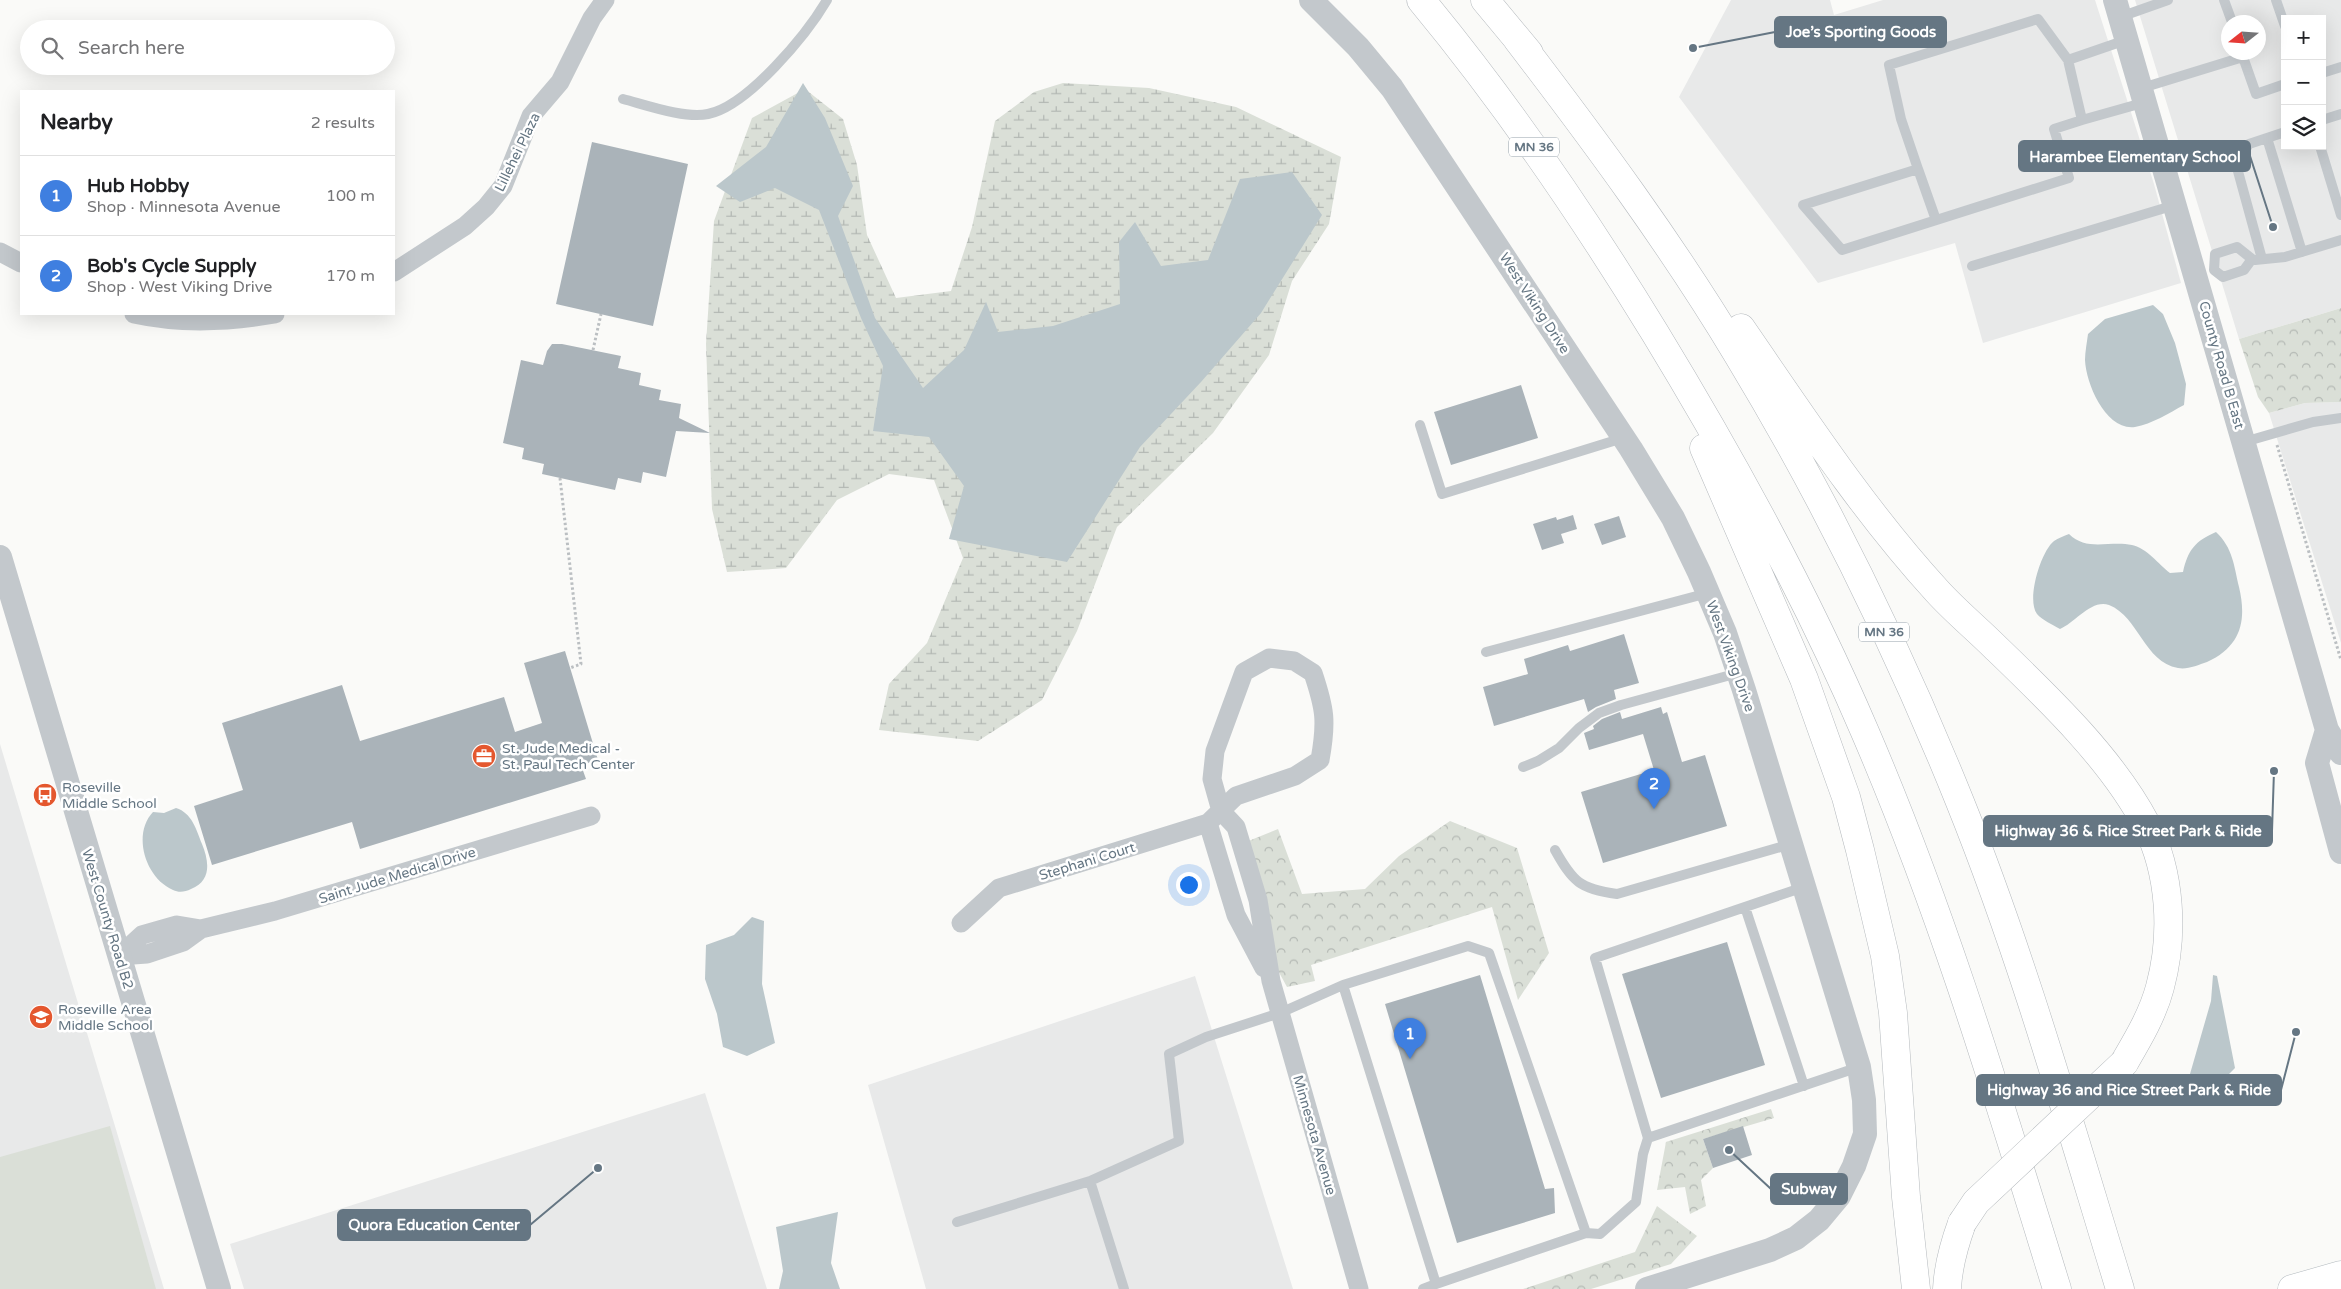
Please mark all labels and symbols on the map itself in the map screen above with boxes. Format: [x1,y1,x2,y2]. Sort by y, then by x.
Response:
north arrow [2221,15,2266,60]
callout: Joe’s Sporting Goods [1775,17,1946,47]
text: Joe’s Sporting Goods [1785,23,1936,42]
street label: Lillehei Plaza [491,110,544,194]
road number: MN 36 [1509,138,1559,156]
callout: Harambee Elementary School [2019,141,2250,171]
text: Harambee Elementary School [2029,148,2241,167]
street label: West Viking Drive [1496,250,1574,357]
street label: County Road B East [2195,299,2248,432]
street label: West Viking Drive [1703,598,1759,714]
road number: MN 36 [1859,622,1909,642]
place label: St. Jude Medical - St. Paul Tech Center [502,740,636,773]
office icon: St. Jude Medical - St. Paul Tech Center [471,743,497,769]
pin: 2 [1638,768,1670,809]
place label: Roseville Middle School [62,779,157,812]
bus stop icon: Roseville Middle School [32,782,58,808]
callout: Highway 36 & Rice Street Park & Ride [1984,816,2272,846]
text: Highway 36 & Rice Street Park & Ride [1994,822,2262,841]
street label: Stephani Court [1037,839,1138,884]
street label: Saint Jude Medical Drive [317,843,478,907]
street label: West County Road B2 [78,847,137,991]
your location [1176,872,1202,898]
place label: Roseville Area Middle School [58,1001,153,1034]
school or university icon: Roseville Area Middle School [28,1004,54,1030]
pin: 1 [1394,1018,1426,1059]
street label: Minnesota Avenue [1289,1073,1340,1197]
callout: Highway 36 and Rice Street Park & Ride [1977,1075,2281,1105]
text: Highway 36 and Rice Street Park & Ride [1987,1081,2271,1100]
callout: Subway [1771,1174,1847,1204]
text: Subway [1781,1180,1837,1199]
callout: Quora Education Center [338,1210,530,1240]
text: Quora Education Center [348,1216,520,1234]

